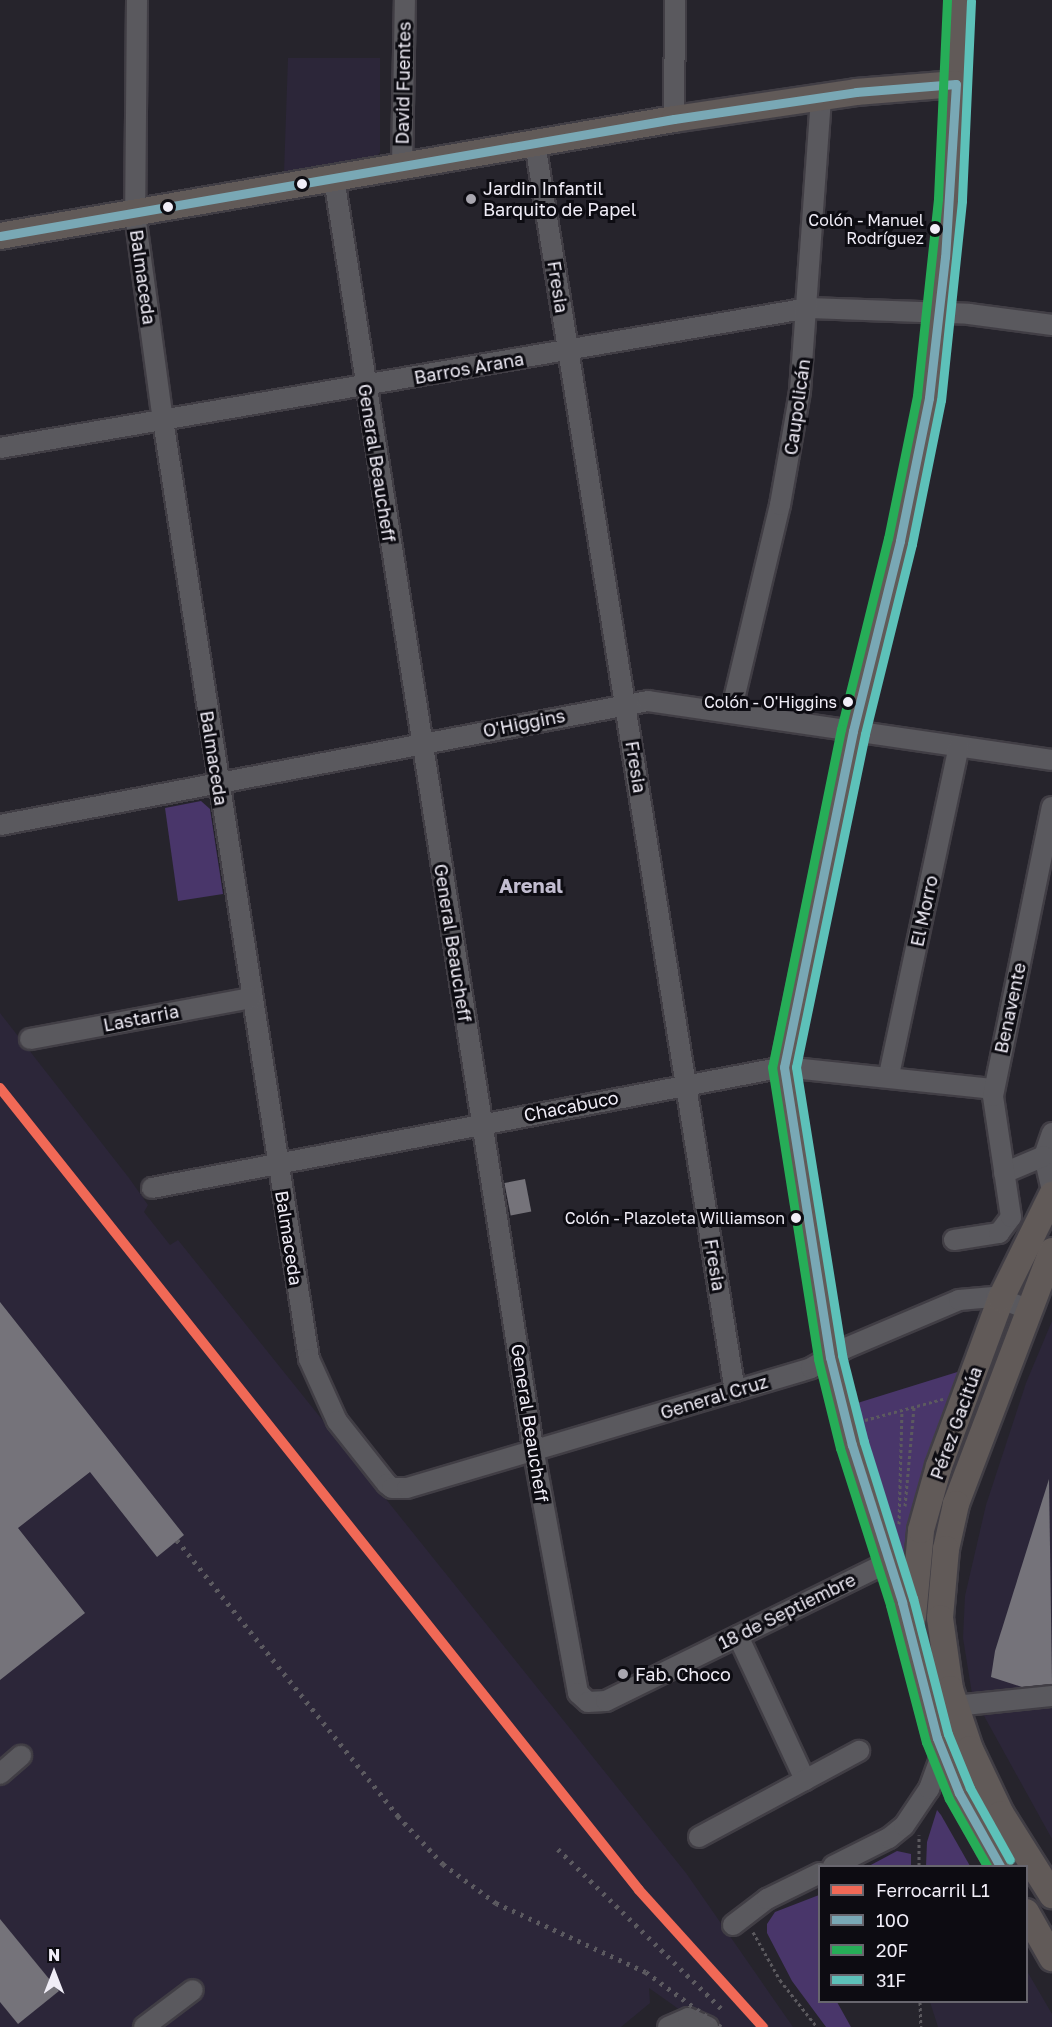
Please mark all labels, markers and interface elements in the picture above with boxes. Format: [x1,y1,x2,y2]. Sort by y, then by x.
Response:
street label: David Fuentes [391,21,415,145]
unlabelled marker [296,178,308,190]
place label: Jardin Infantil Barquito de Papel [483,178,636,220]
marker: Jardin Infantil Barquito de Papel [464,192,478,206]
unlabelled marker [162,201,174,213]
place label: Colón - Manuel Rodríguez [808,210,924,248]
marker: Colón - Manuel Rodríguez [929,223,941,235]
street label: Balmaceda [126,228,160,326]
street label: Fresia [543,259,573,315]
street label: Barros Arana [412,348,526,388]
street label: Caupolicán [780,358,814,456]
street label: General Beaucheff [354,382,400,544]
place label: Colón - O'Higgins [704,692,837,712]
marker: Colón - O'Higgins [842,696,854,708]
street label: O'Higgins [481,704,567,742]
street label: Balmaceda [196,709,232,807]
street label: Fresia [621,739,651,795]
street label: General Beaucheff [430,862,476,1024]
district label: Arenal [499,873,563,897]
street label: El Morro [906,873,942,949]
street label: Benavente [990,961,1030,1055]
street label: Lastarria [101,1000,181,1036]
street label: Chacabuco [522,1086,620,1126]
street label: Balmaceda [271,1189,307,1287]
place label: Colón - Plazoleta Williamson [565,1208,785,1228]
marker: Colón - Plazoleta Williamson [790,1212,802,1224]
street label: Fresia [700,1237,730,1293]
street label: General Beaucheff [507,1342,553,1504]
street label: Pérez Gacitúa [926,1364,986,1482]
street label: General Cruz [658,1370,770,1424]
street label: 18 de Septiembre [715,1568,859,1654]
place label: Fab. Choco [635,1663,731,1685]
marker: Fab. Choco [616,1667,630,1681]
legend [818,1865,1028,2003]
text: Ferrocarril L1 [876,1879,990,1901]
text: 10O [876,1909,909,1931]
text: 20F [876,1939,908,1961]
north arrow [24,1943,84,2003]
text: N [48,1945,60,1965]
text: 31F [876,1969,906,1991]

